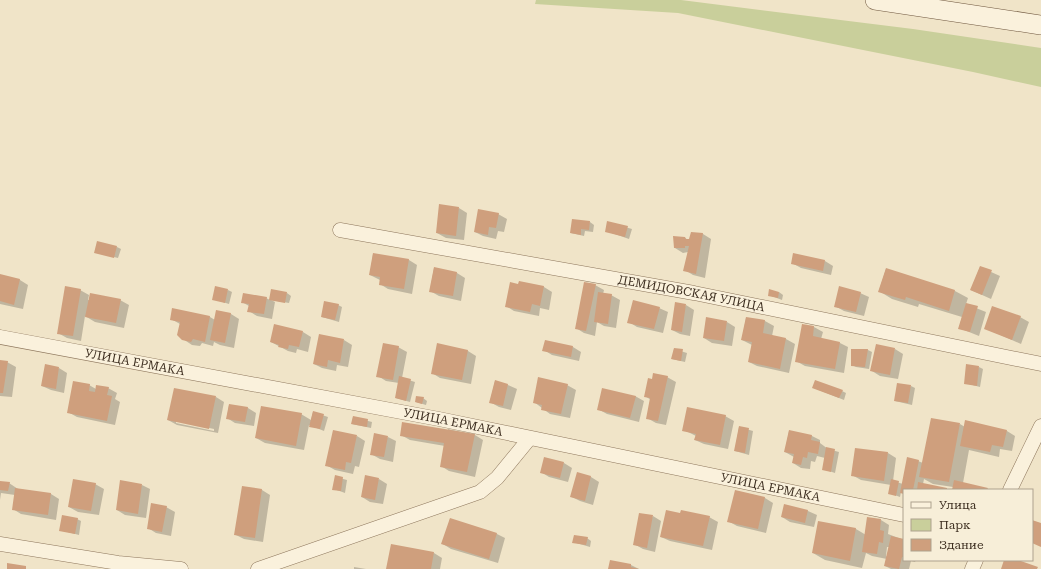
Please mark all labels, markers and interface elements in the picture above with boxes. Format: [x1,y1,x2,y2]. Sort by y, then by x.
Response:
street label: ДЕМИДОВСКАЯ УЛИЦА [617,273,766,314]
street label: УЛИЦА ЕРМАКА [84,346,186,378]
street label: УЛИЦА ЕРМАКА [402,405,505,439]
street label: УЛИЦА ЕРМАКА [719,470,822,505]
legend [903,489,1033,561]
text: Улица [939,498,977,512]
text: Парк [939,518,971,532]
text: Здание [939,538,984,552]

